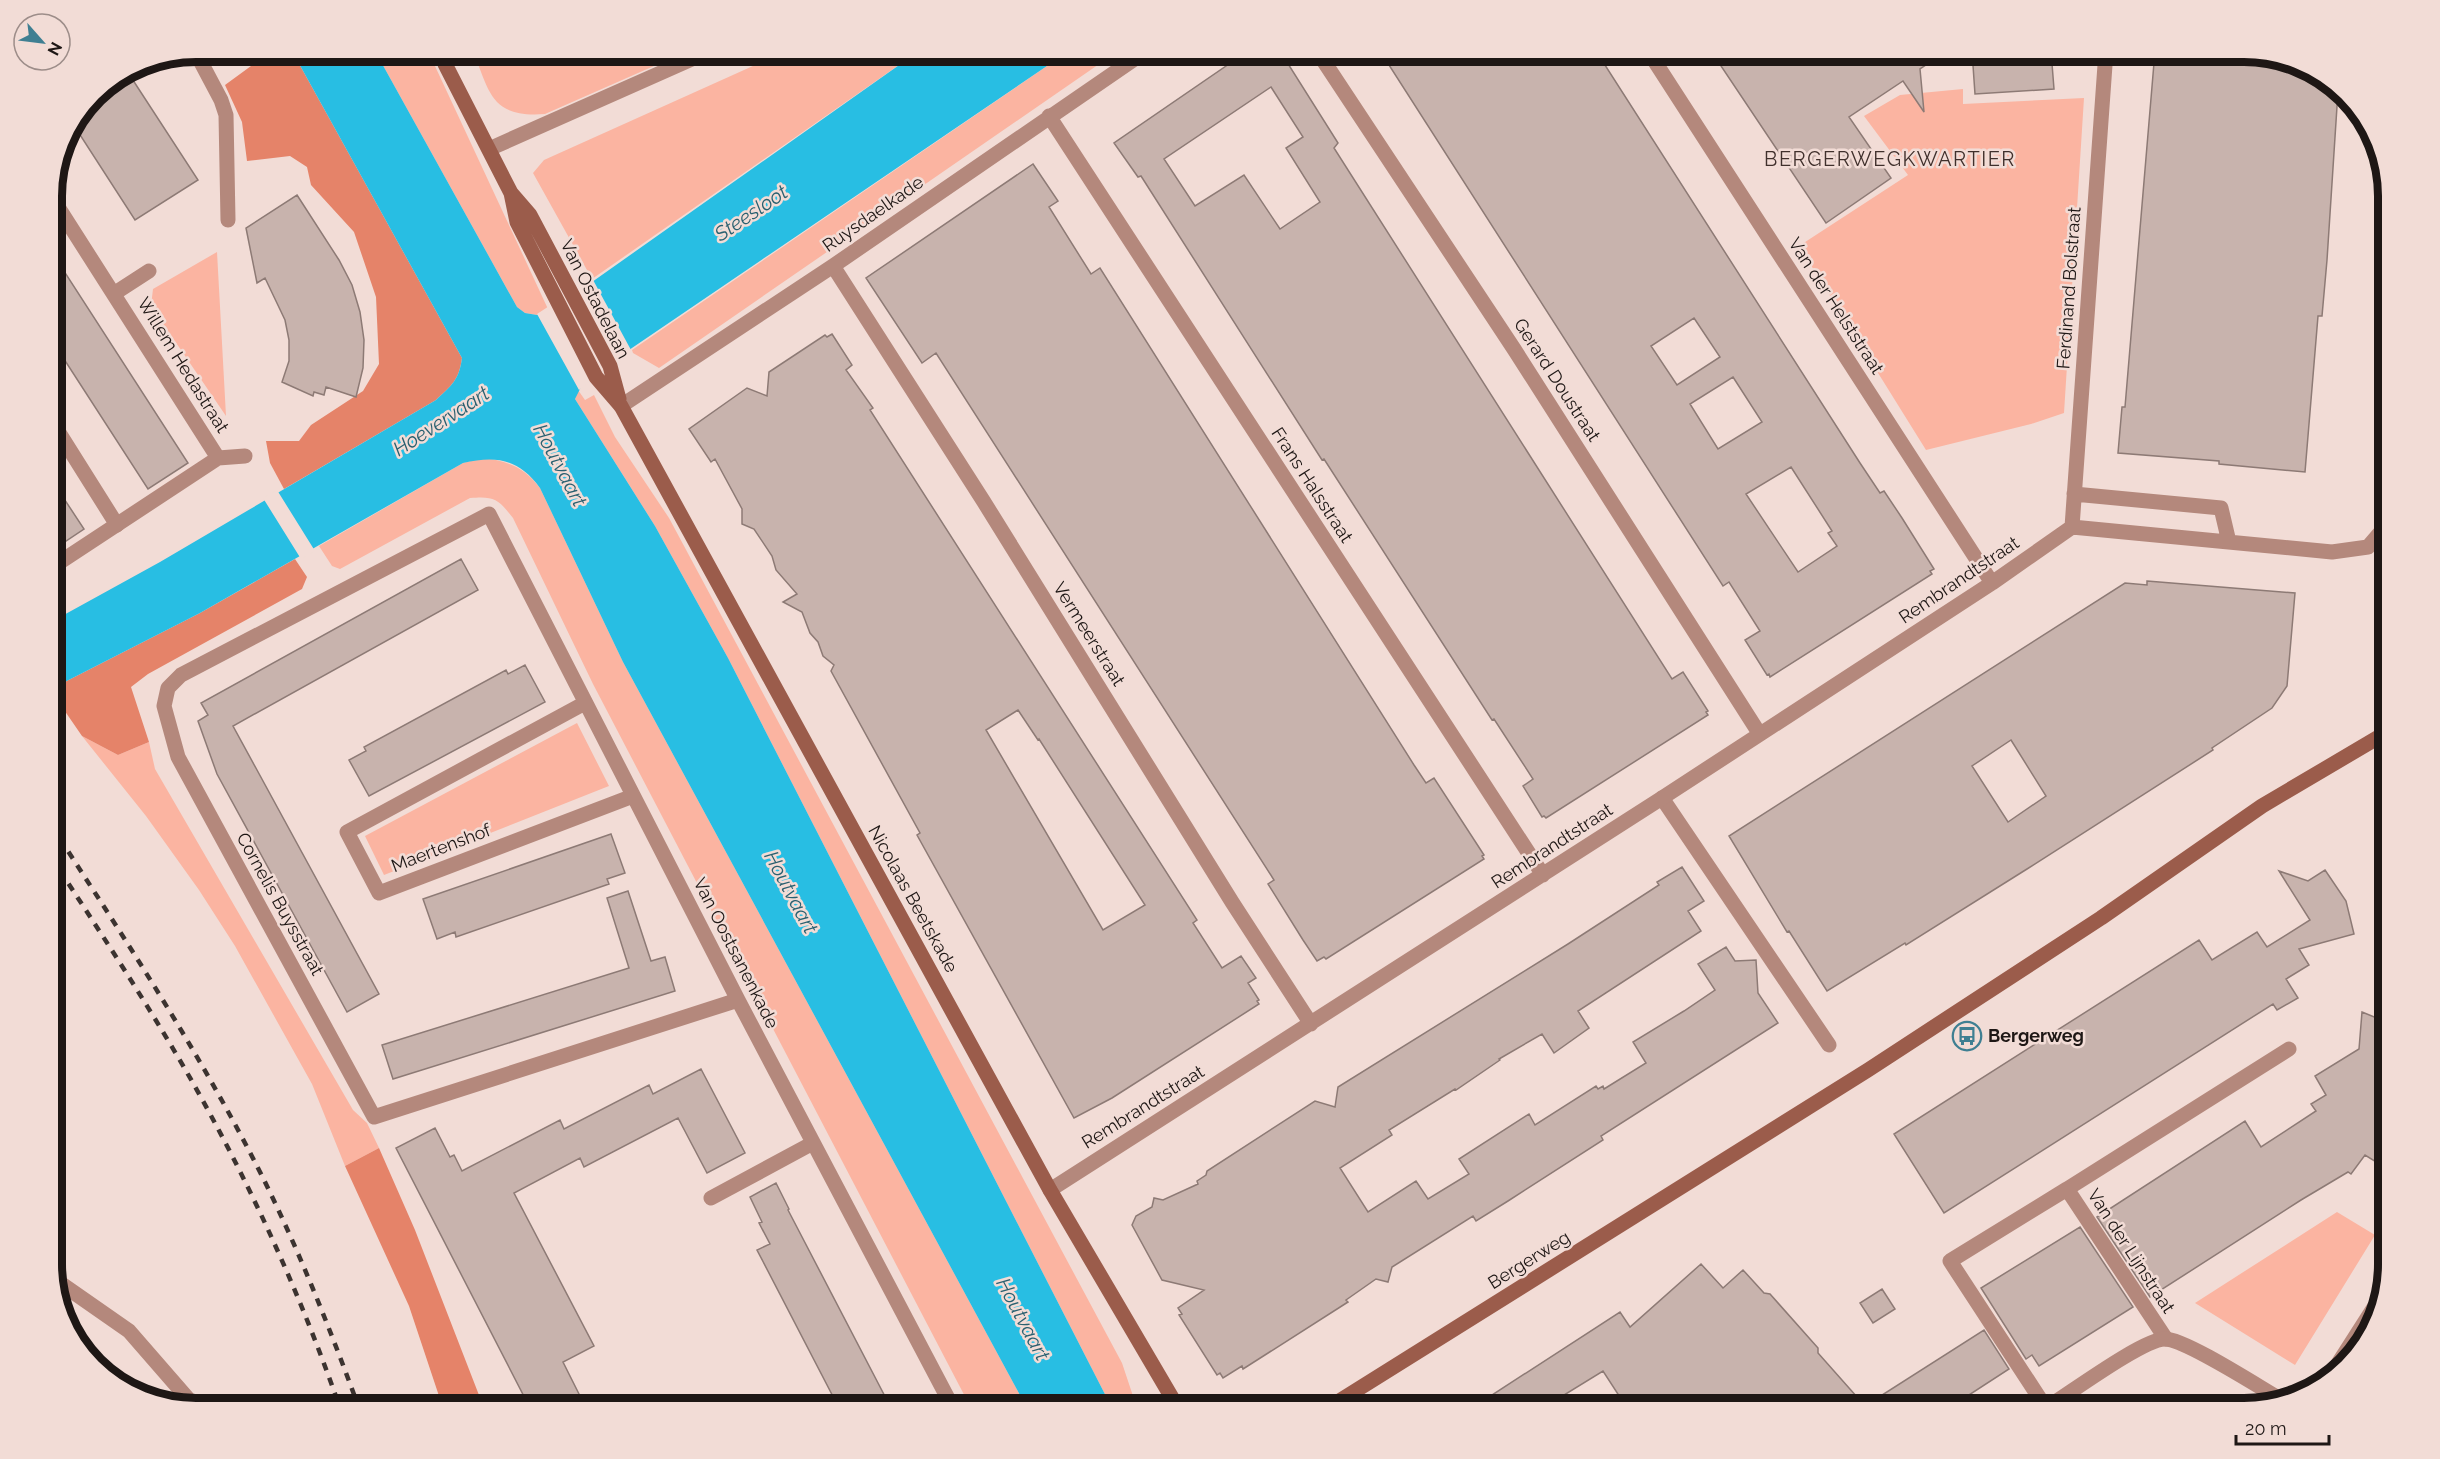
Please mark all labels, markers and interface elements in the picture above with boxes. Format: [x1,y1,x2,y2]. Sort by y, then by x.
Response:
north arrow [12,12,72,72]
text: N [44,39,66,59]
district label: BERGERWEGKWARTIER [1764,147,2016,171]
street label: Ruysdaelkade [818,171,927,256]
water label: Steesloot [709,180,793,247]
street label: Ferdinand Bolstraat [2052,206,2085,370]
street label: Van der Helststraat [1784,234,1888,378]
street label: Van Ostadelaan [556,236,635,362]
street label: Willem Hedastraat [133,293,234,436]
street label: Gerard Doustraat [1510,314,1605,445]
water label: Hoevervaart [388,381,494,461]
water label: Houtvaart [528,420,592,511]
street label: Frans Halsstraat [1267,423,1357,546]
street label: Rembrandtstraat [1895,532,2023,627]
street label: Vermeerstraat [1049,578,1130,690]
street label: Rembrandtstraat [1487,799,1616,893]
street label: Maertenshof [388,819,495,876]
street label: Nicolaas Beetskade [864,822,963,976]
street label: Cornelis Buysstraat [232,829,328,979]
water label: Houtvaart [759,847,823,938]
street label: Van Oostsanenkade [689,874,784,1032]
bus stop icon: Bergerweg [1951,1020,1983,1052]
place label: Bergerweg [1988,1025,2084,1046]
street label: Rembrandtstraat [1078,1061,1208,1153]
street label: Van der Lijnstraat [2083,1185,2179,1317]
street label: Bergerweg [1484,1226,1574,1293]
water label: Houtvaart [991,1274,1055,1365]
scale bar [2236,1408,2329,1446]
text: 20 m [2245,1418,2287,1439]

